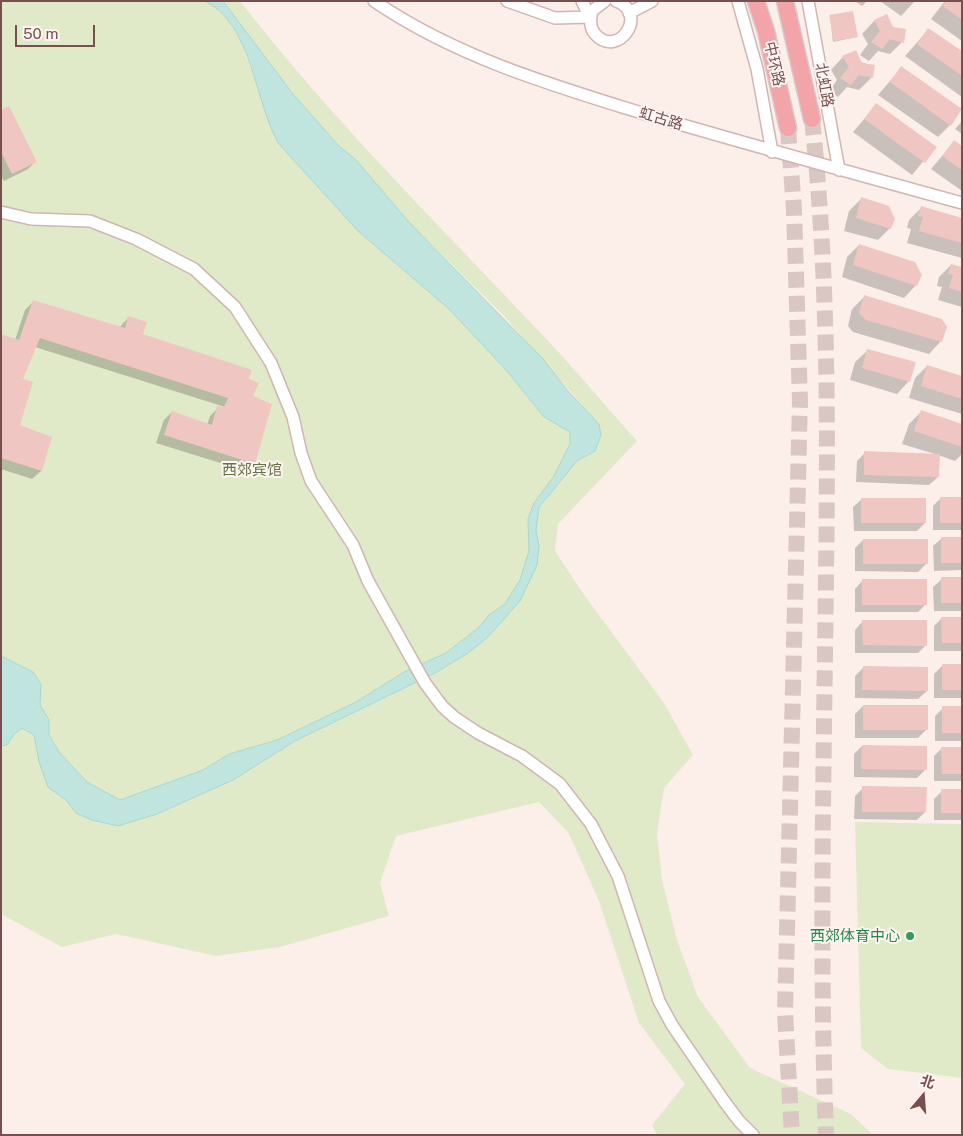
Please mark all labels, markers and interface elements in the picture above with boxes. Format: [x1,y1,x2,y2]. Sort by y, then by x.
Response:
scale bar [18,15,98,47]
text: 50 m [23,25,58,42]
street label: 中环路 [760,40,788,88]
street label: 北虹路 [811,61,837,109]
street label: 虹古路 [637,104,685,134]
park label: 西郊宾馆 [222,461,282,479]
place label: 西郊体育中心 [810,927,900,945]
marker: 西郊体育中心 [904,930,916,942]
north arrow [898,1071,948,1121]
text: 北 [919,1072,937,1092]

